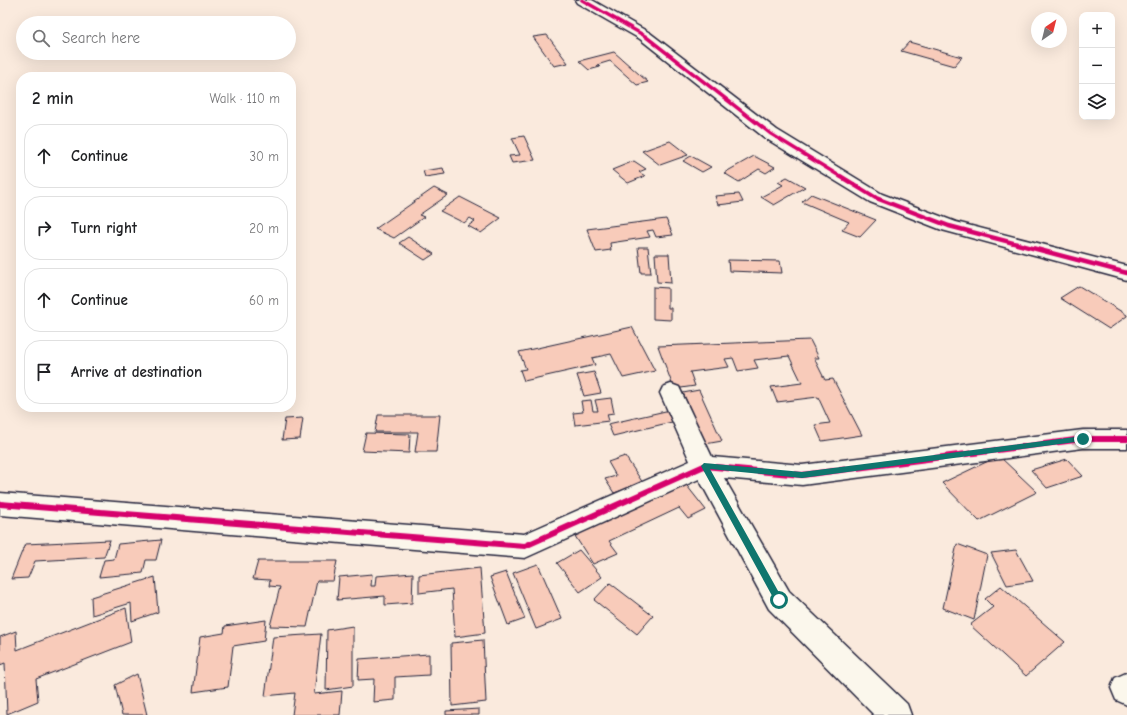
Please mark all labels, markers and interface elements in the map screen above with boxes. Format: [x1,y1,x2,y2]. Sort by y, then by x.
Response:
north arrow [1031,12,1067,48]
map controls [1079,12,1115,120]
button: + [1079,12,1115,48]
search box [16,16,296,60]
icon: search [30,27,52,49]
text: Search here [62,29,140,47]
button: − [1079,48,1115,84]
button: layers [1079,84,1115,120]
text: 2 min [32,89,73,108]
text: Walk · 110 m [209,91,280,106]
icon: ahead [33,145,55,167]
text: Continue [71,147,128,165]
text: 30 m [249,149,279,164]
icon: right [33,217,55,239]
text: Turn right [71,219,137,237]
text: 20 m [249,221,279,236]
icon: ahead [33,289,55,311]
text: Continue [71,291,128,309]
text: 60 m [249,293,279,308]
icon: arrive [33,361,55,383]
text: Arrive at destination [71,363,202,381]
route end [1074,430,1092,448]
route start [770,591,788,609]

